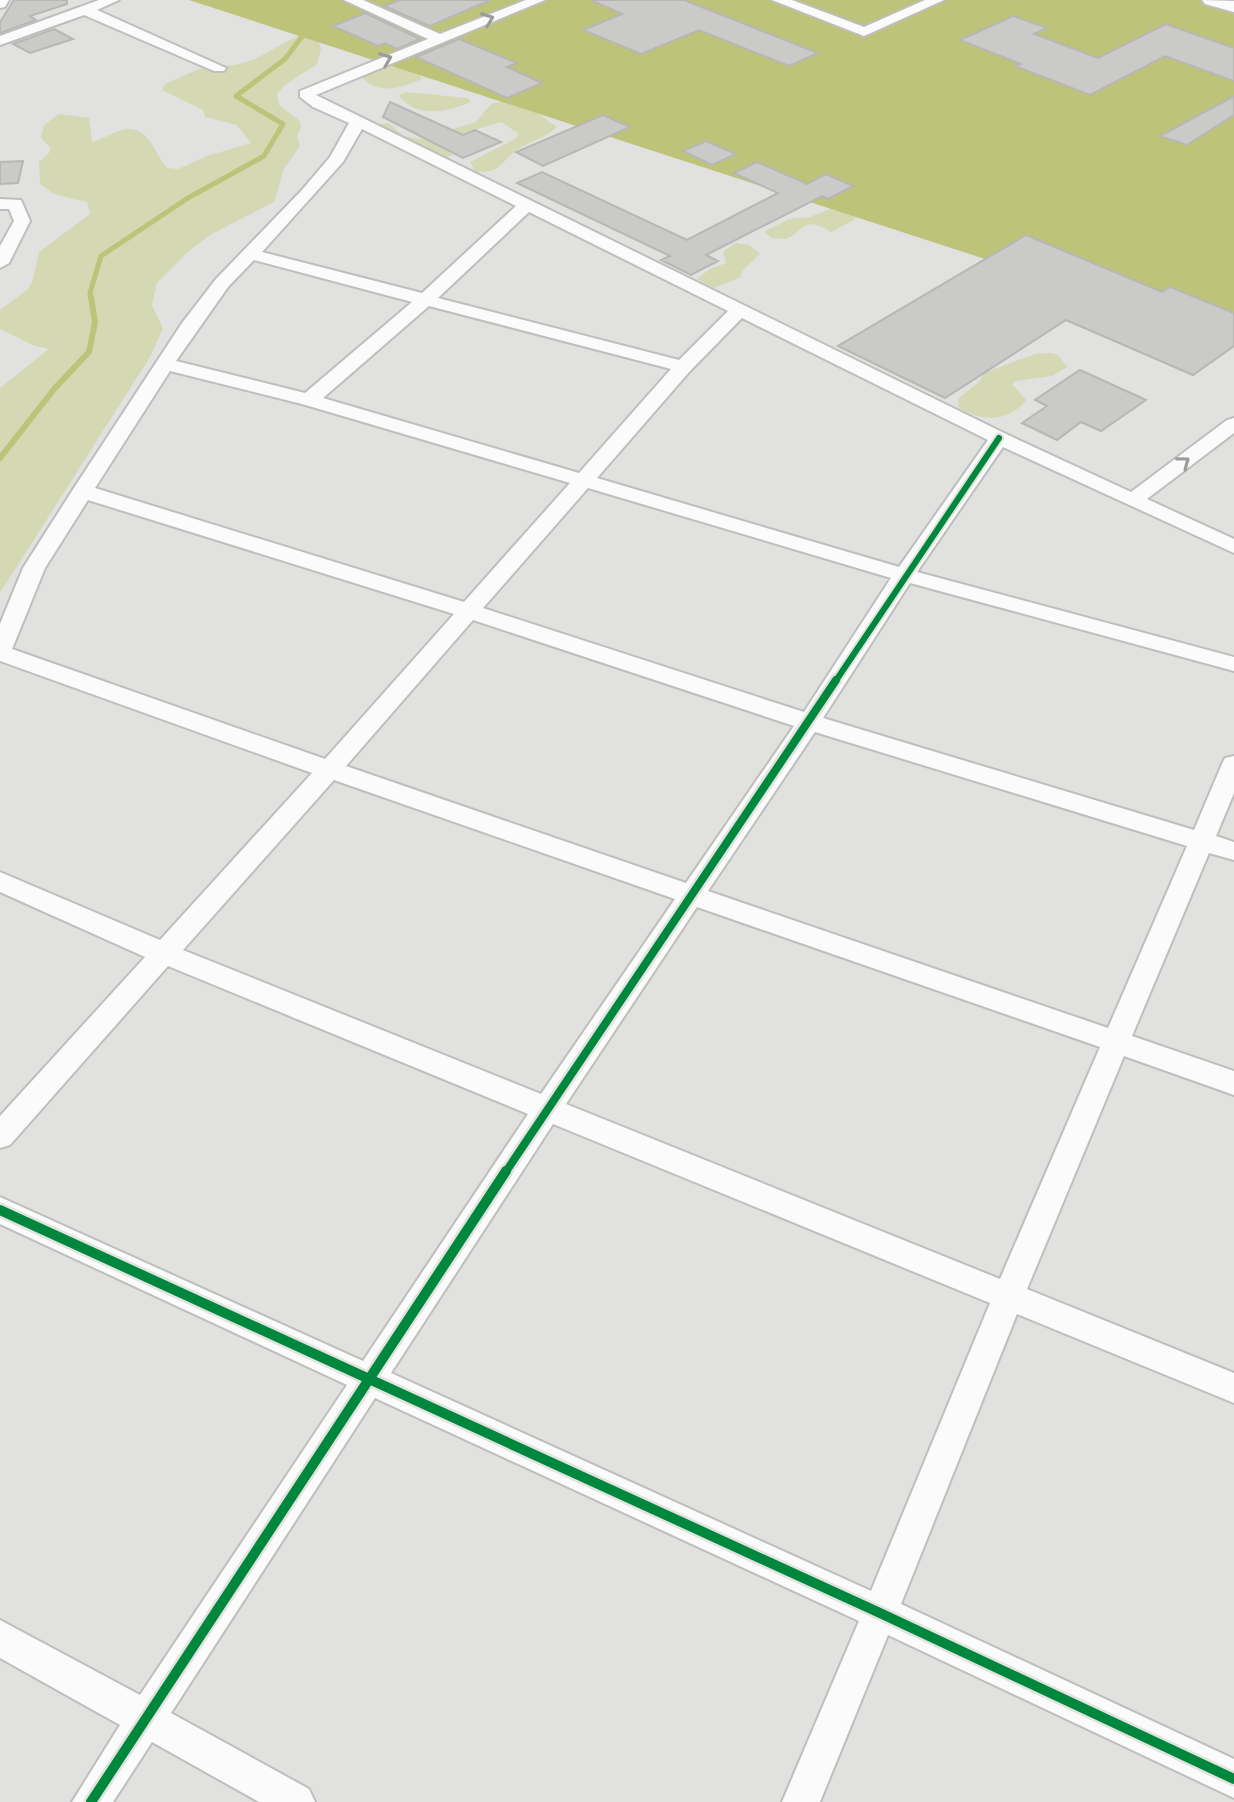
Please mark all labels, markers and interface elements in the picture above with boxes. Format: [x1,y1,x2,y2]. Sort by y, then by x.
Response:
one-way arrow [480,12,494,29]
one-way arrow [378,52,392,69]
one-way arrow [1175,458,1190,472]

